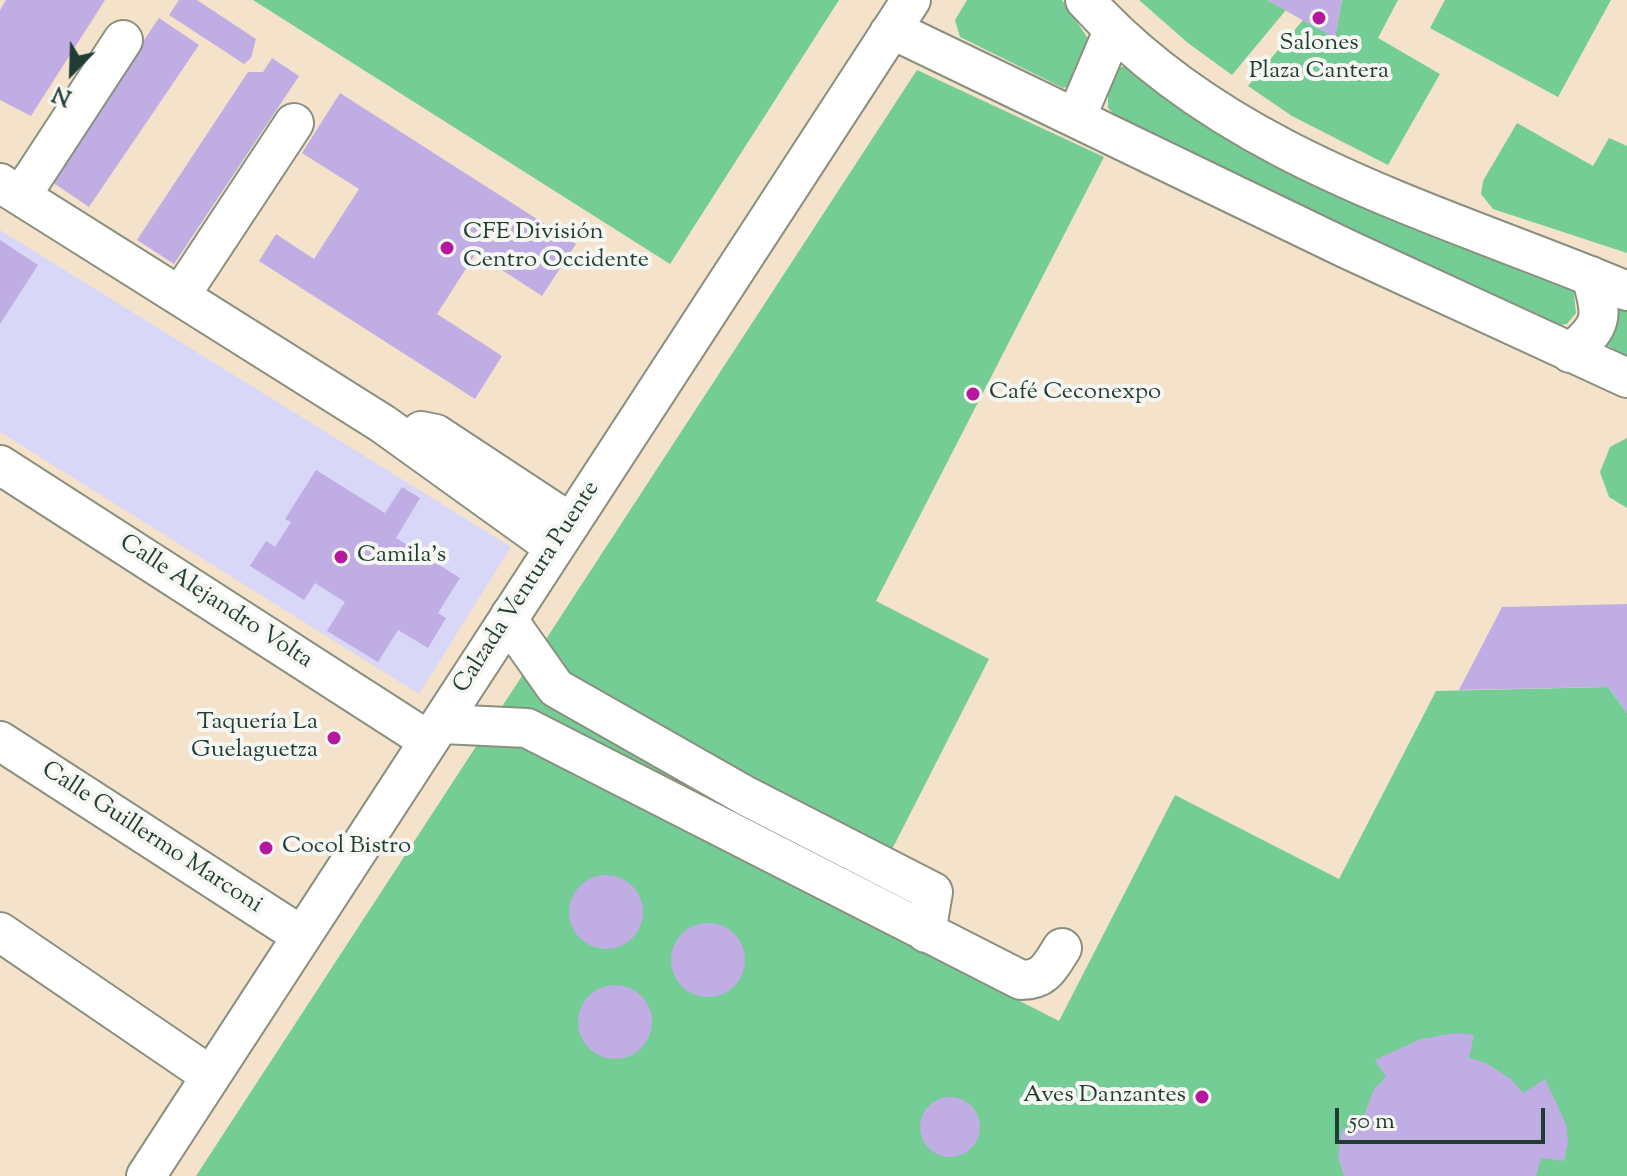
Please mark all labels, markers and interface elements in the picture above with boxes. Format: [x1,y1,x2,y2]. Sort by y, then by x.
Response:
marker: Salones Plaza Cantera [1310,9,1328,27]
place label: Salones Plaza Cantera [1249,31,1389,87]
north arrow [32,32,112,112]
text: N [48,76,77,112]
place label: CFE División Centro Occidente [463,220,649,276]
marker: CFE División Centro Occidente [438,239,456,257]
place label: Café Ceconexpo [989,380,1161,408]
marker: Café Ceconexpo [964,385,982,403]
street label: Calzada Ventura Puente [449,476,607,700]
street label: Calle Alejandro Volta [113,530,317,676]
place label: Camila's [357,543,446,571]
marker: Camila's [332,548,350,566]
place label: Taquería La Guelaguetza [191,710,318,766]
marker: Taquería La Guelaguetza [325,729,343,747]
street label: Calle Guillermo Marconi [35,757,267,921]
place label: Cocol Bistro [282,834,411,862]
marker: Cocol Bistro [257,839,275,857]
place label: Aves Danzantes [1023,1083,1186,1111]
marker: Aves Danzantes [1193,1088,1211,1106]
scale bar [1339,1092,1549,1142]
text: 50 m [1349,1105,1395,1139]

